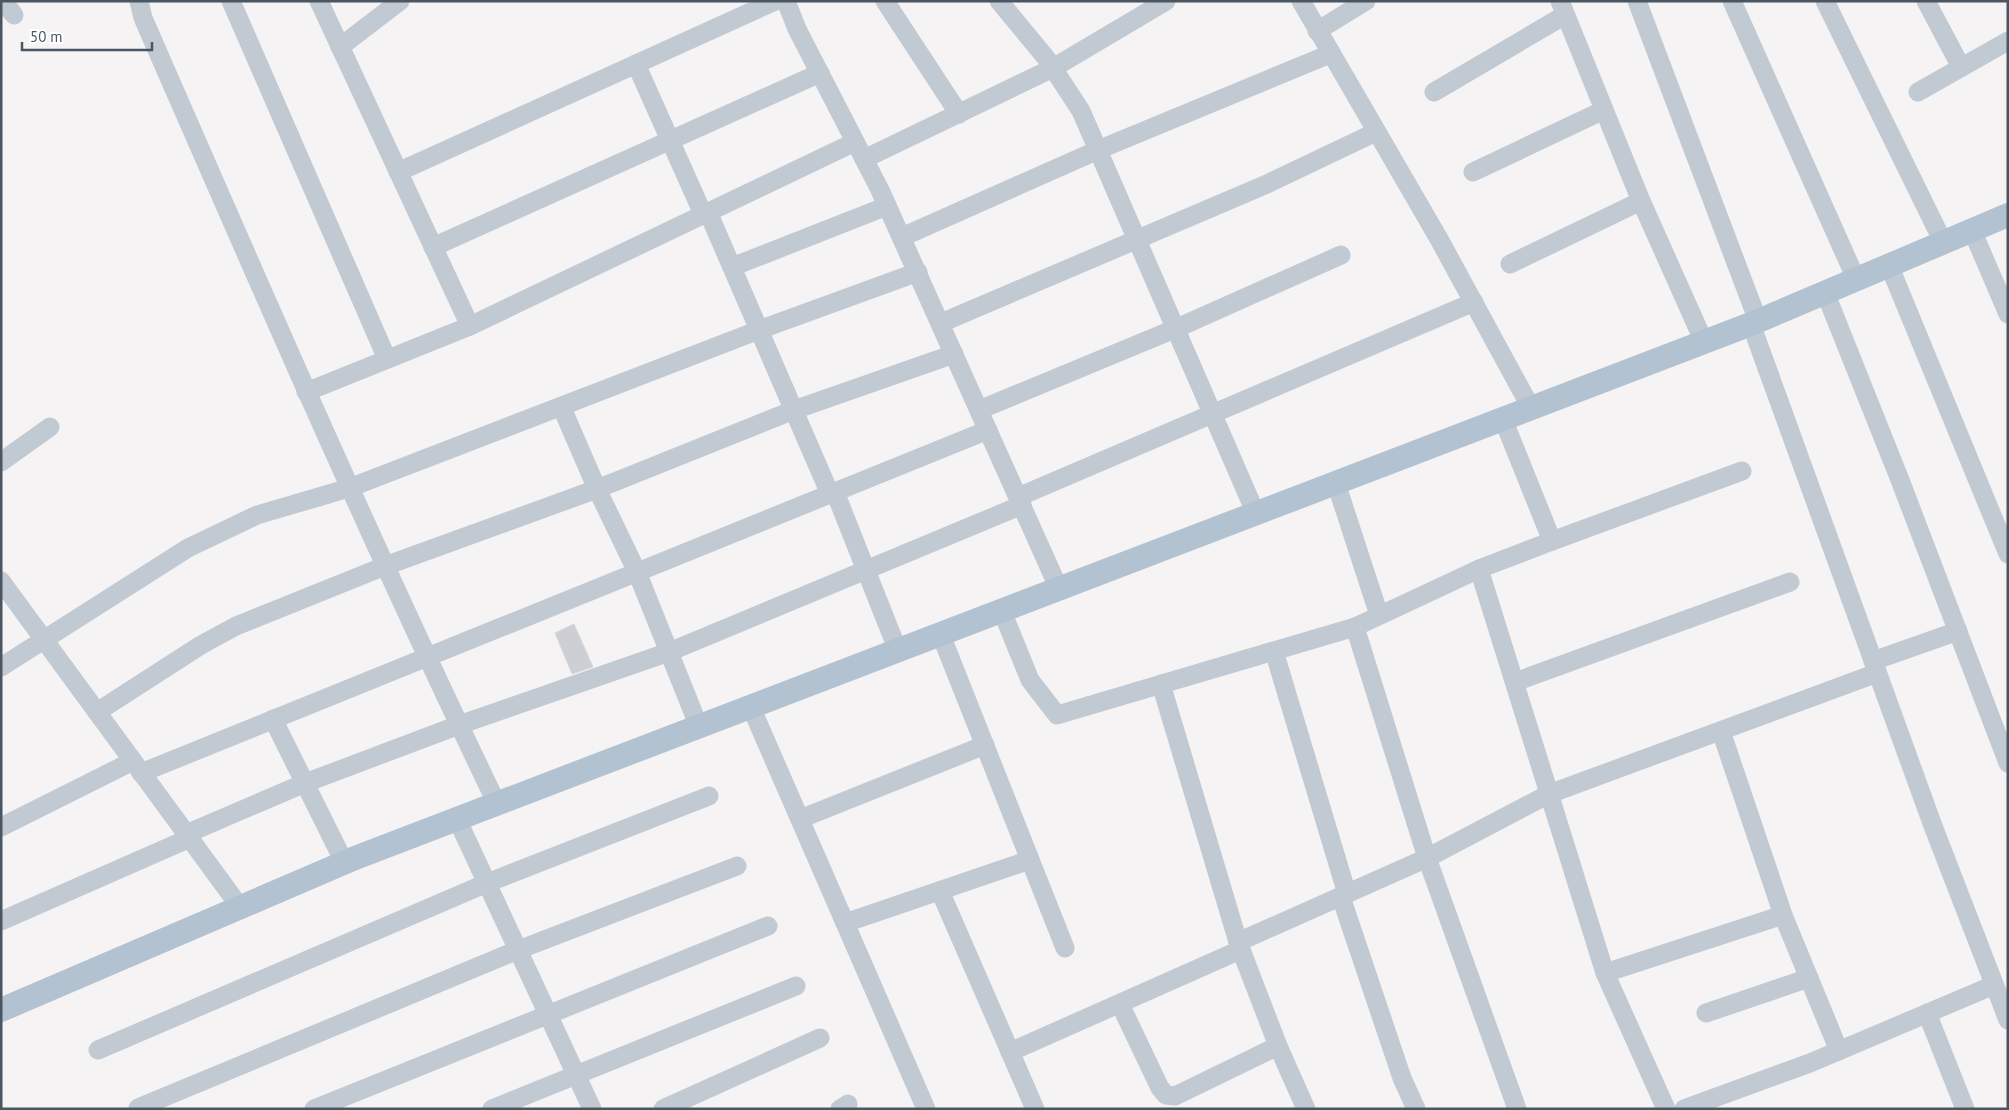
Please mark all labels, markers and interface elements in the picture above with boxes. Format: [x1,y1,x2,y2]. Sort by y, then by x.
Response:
scale bar [22,20,152,52]
text: 50 m [30,27,63,46]

